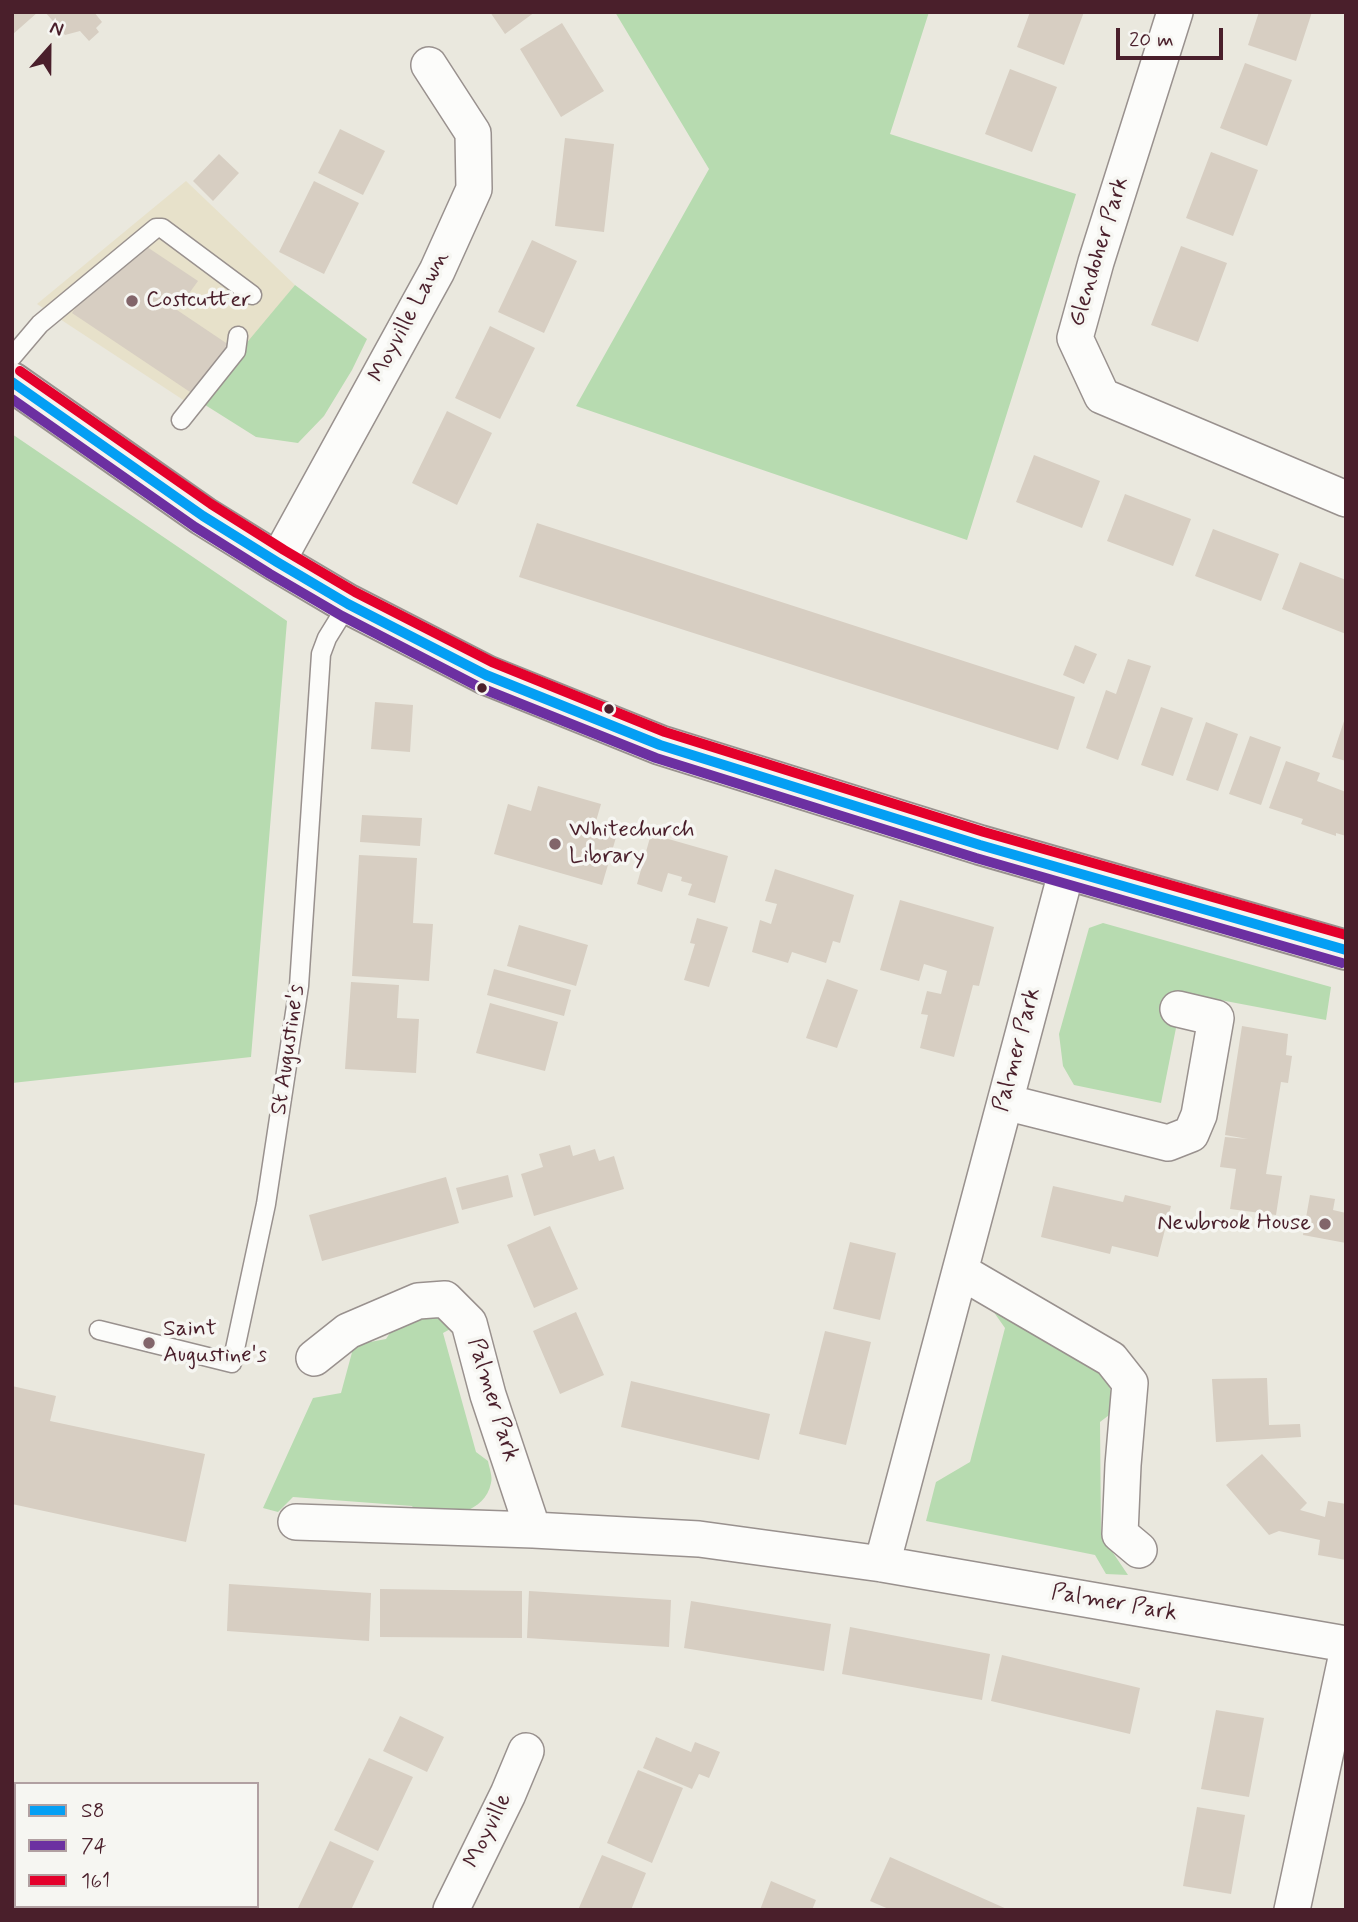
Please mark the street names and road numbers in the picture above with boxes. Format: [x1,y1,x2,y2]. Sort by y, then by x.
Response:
street label: Glendoher Park [1064,174,1136,330]
street label: Moyville Lawn [364,247,456,387]
street label: St Augustine's [266,983,312,1117]
street label: Palmer Park [988,985,1048,1115]
street label: Palmer Park [460,1335,524,1465]
street label: Palmer Park [1049,1579,1179,1629]
street label: Moyville [459,1789,519,1873]

